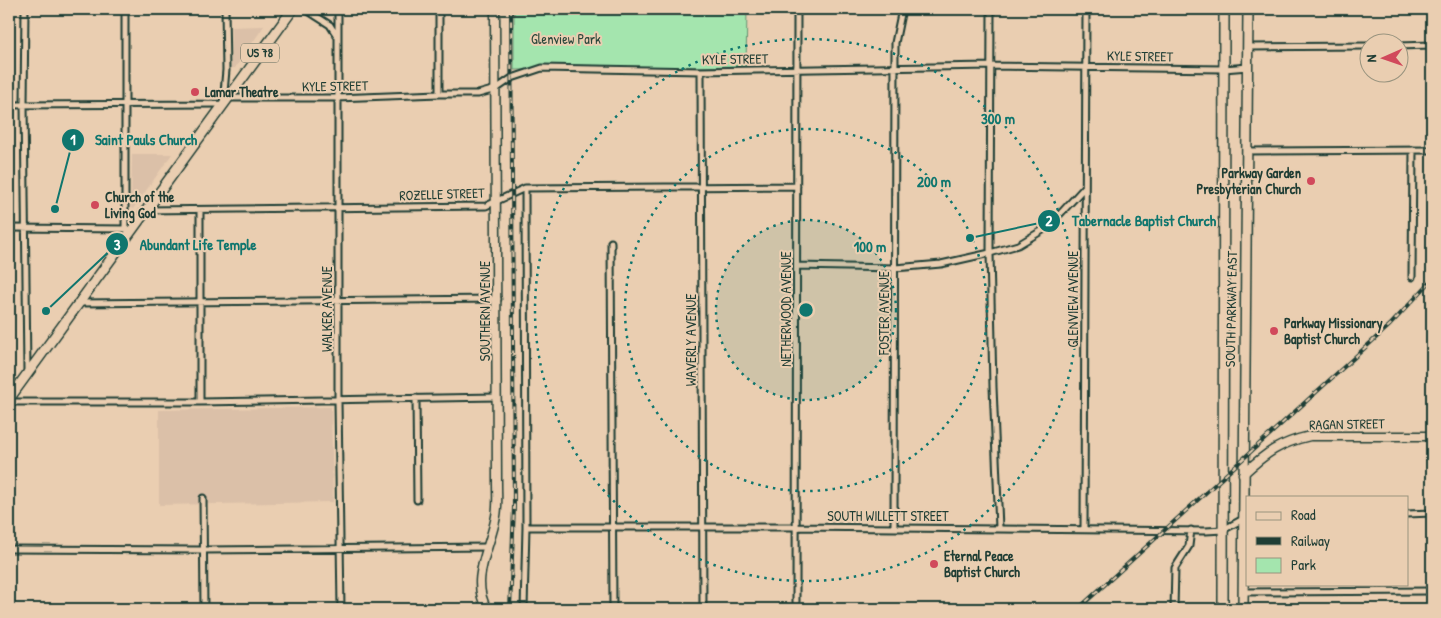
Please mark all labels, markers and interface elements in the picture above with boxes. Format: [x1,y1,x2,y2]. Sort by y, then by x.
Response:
park label: Glenview Park [531,29,601,48]
north arrow [1358,32,1408,82]
road number: US 78 [241,44,279,62]
street label: KYLE STREET [1107,45,1174,66]
street label: KYLE STREET [702,48,769,69]
text: N [1361,54,1380,63]
street label: KYLE STREET [302,75,369,96]
place label: Lamar Theatre [205,82,279,101]
marker: Lamar Theatre [189,86,201,98]
text: 300 m [981,108,1015,129]
callout: Saint Pauls Church [60,125,207,155]
text: 1 [70,129,76,150]
text: Saint Pauls Church [95,129,198,150]
place label: Parkway Garden Presbyterian Church [1196,163,1301,200]
text: 200 m [917,171,951,192]
marker: Parkway Garden Presbyterian Church [1305,175,1317,187]
street label: ROZELLE STREET [399,182,485,204]
place label: Church of the Living God [105,187,175,224]
marker: Church of the Living God [89,199,101,211]
callout: Tabernacle Baptist Church [1037,206,1226,236]
text: 2 [1045,210,1053,231]
text: Tabernacle Baptist Church [1071,210,1217,232]
callout: Abundant Life Temple [105,229,266,259]
text: 3 [114,234,121,255]
text: Abundant Life Temple [140,234,256,256]
text: 100 m [854,236,886,257]
street label: SOUTH PARKWAY EAST [1220,250,1241,367]
street label: NETHERWOOD AVENUE [776,251,795,367]
street label: GLENVIEW AVENUE [1063,251,1082,347]
street label: SOUTHERN AVENUE [475,261,494,361]
street label: WALKER AVENUE [317,266,336,352]
street label: FOSTER AVENUE [874,271,893,356]
street label: WAVERLY AVENUE [681,294,700,386]
centre of rings [797,301,815,319]
place label: Parkway Missionary Baptist Church [1284,313,1383,350]
marker: Parkway Missionary Baptist Church [1268,325,1280,337]
street label: RAGAN STREET [1309,413,1385,434]
legend [1246,496,1408,586]
text: Road [1291,504,1316,525]
street label: SOUTH WILLETT STREET [827,506,949,525]
text: Railway [1291,530,1330,551]
place label: Eternal Peace Baptist Church [944,546,1020,583]
text: Park [1291,554,1316,575]
marker: Eternal Peace Baptist Church [928,558,940,570]

